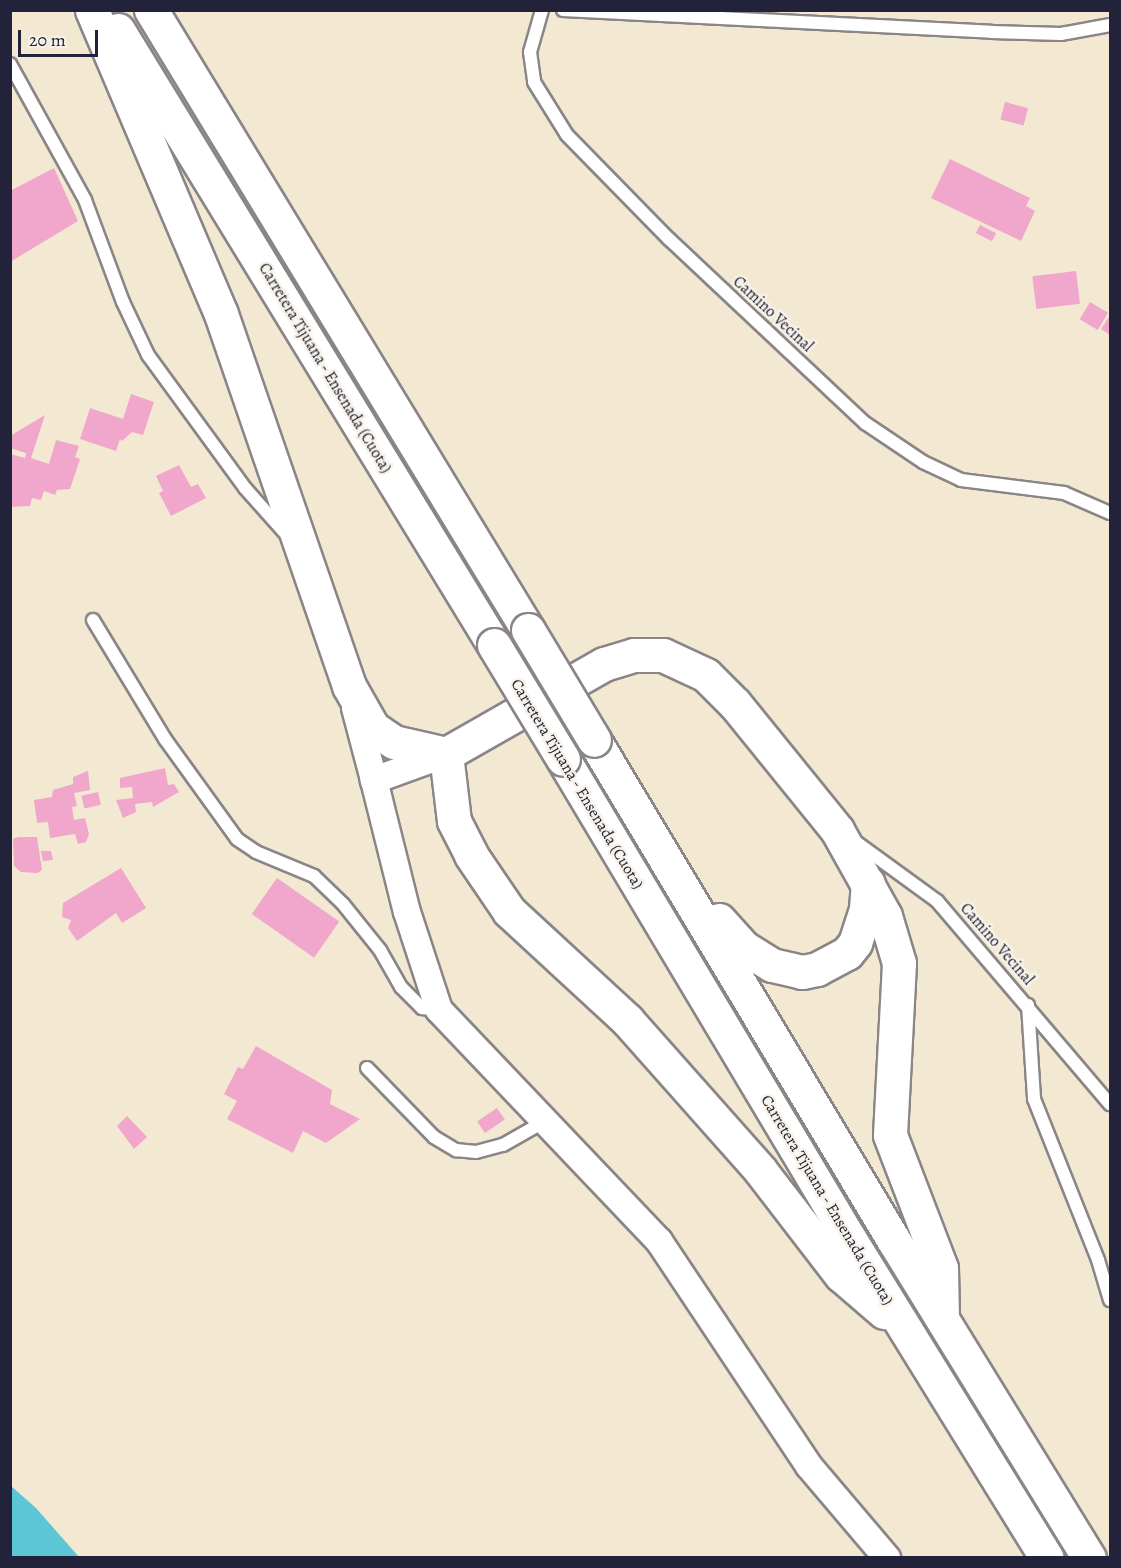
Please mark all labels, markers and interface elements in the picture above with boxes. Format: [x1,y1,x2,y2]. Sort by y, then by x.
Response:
scale bar [21,18,100,56]
text: 20 m [29,28,66,52]
street label: Carretera Tijuana - Ensenada (Cuota) [254,259,396,477]
street label: Camino Vecinal [729,272,817,356]
street label: Carretera Tijuana - Ensenada (Cuota) [506,675,648,893]
street label: Camino Vecinal [956,899,1038,989]
street label: Carretera Tijuana - Ensenada (Cuota) [756,1091,898,1309]

